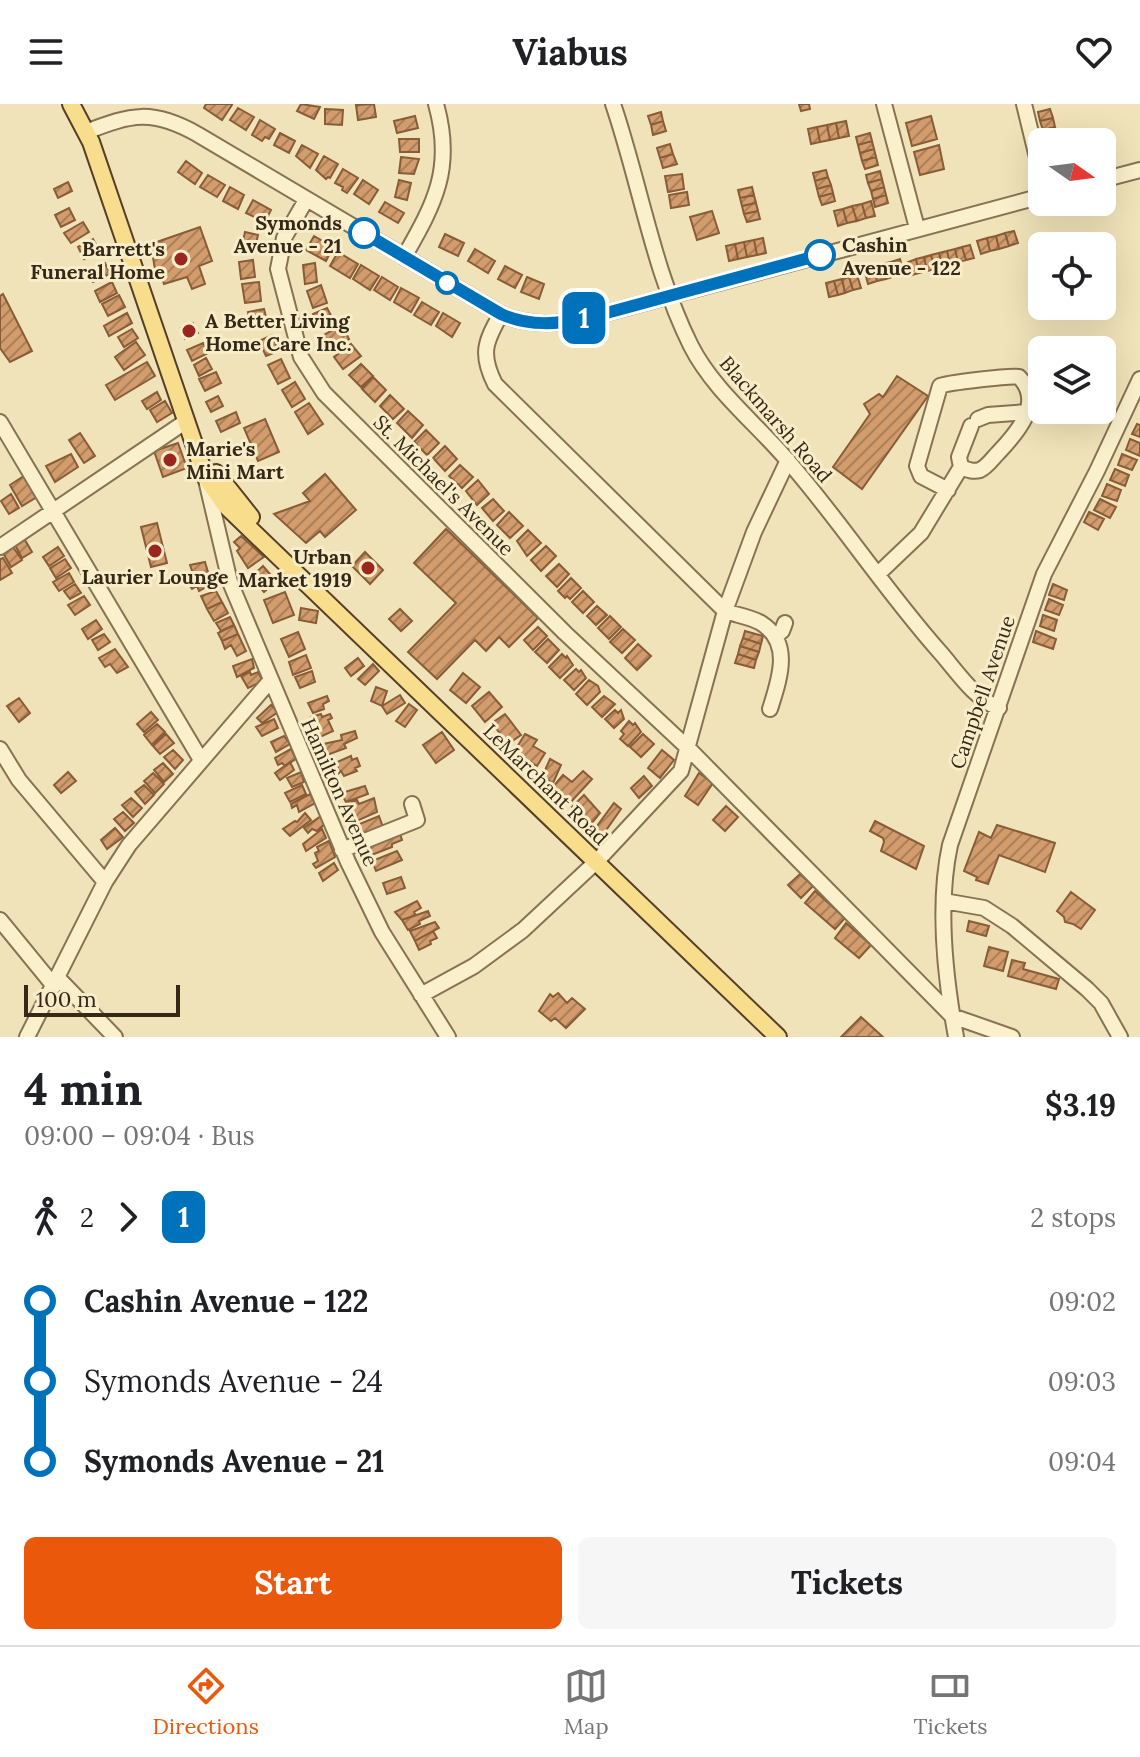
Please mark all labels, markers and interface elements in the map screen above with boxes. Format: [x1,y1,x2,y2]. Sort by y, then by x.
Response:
text: Viabus [512,29,628,75]
icon: menu [24,30,68,74]
icon: heart [1072,30,1116,74]
north arrow [1028,128,1116,216]
map controls [1028,128,1116,424]
place label: Symonds Avenue - 21 [234,210,342,258]
marker: Symonds Avenue - 21 [349,218,379,248]
place label: Cashin Avenue - 122 [842,232,961,280]
button: locate [1028,232,1116,320]
place label: Barrett's Funeral Home [30,236,165,284]
marker: Cashin Avenue - 122 [805,240,835,270]
marker: Barrett's Funeral Home [172,250,190,268]
unlabelled marker [436,272,458,294]
line badge: 1 [558,292,610,344]
text: 1 [578,300,590,336]
place label: A Better Living Home Care Inc. [205,308,351,356]
marker: A Better Living Home Care Inc. [180,322,198,340]
button: layers [1028,336,1116,424]
street label: Blackmarsh Road [714,351,838,487]
street label: St. Michael's Avenue [368,409,520,561]
place label: Marie's Mini Mart [186,436,285,484]
marker: Marie's Mini Mart [161,451,179,469]
marker: Laurier Lounge [146,542,164,560]
place label: Urban Market 1919 [238,544,352,592]
marker: Urban Market 1919 [359,559,377,577]
place label: Laurier Lounge [82,564,229,589]
street label: Campbell Avenue [944,612,1020,772]
street label: Hamilton Avenue [296,714,384,870]
street label: LeMarchant Road [478,718,614,850]
scale bar [24,981,180,1017]
text: 100 m [36,985,97,1013]
text: 4 min [24,1061,143,1117]
text: $3.19 [1045,1086,1116,1124]
text: 09:00 – 09:04 · Bus [24,1119,255,1152]
icon: walk [24,1195,68,1239]
icon: forward [106,1195,150,1239]
text: 1 [178,1199,189,1235]
text: 2 [80,1201,94,1234]
text: 2 stops [1030,1201,1116,1234]
text: Cashin Avenue - 122 [84,1282,369,1320]
text: 09:02 [1048,1285,1116,1318]
text: Symonds Avenue - 24 [84,1362,383,1400]
text: 09:03 [1048,1365,1116,1398]
text: Symonds Avenue - 21 [84,1442,384,1480]
text: 09:04 [1048,1445,1116,1478]
button: Start [24,1537,562,1629]
button: Tickets [578,1537,1116,1629]
tab: Directions [152,1664,259,1740]
tab: Map [564,1664,609,1740]
tab: Tickets [913,1664,988,1740]

